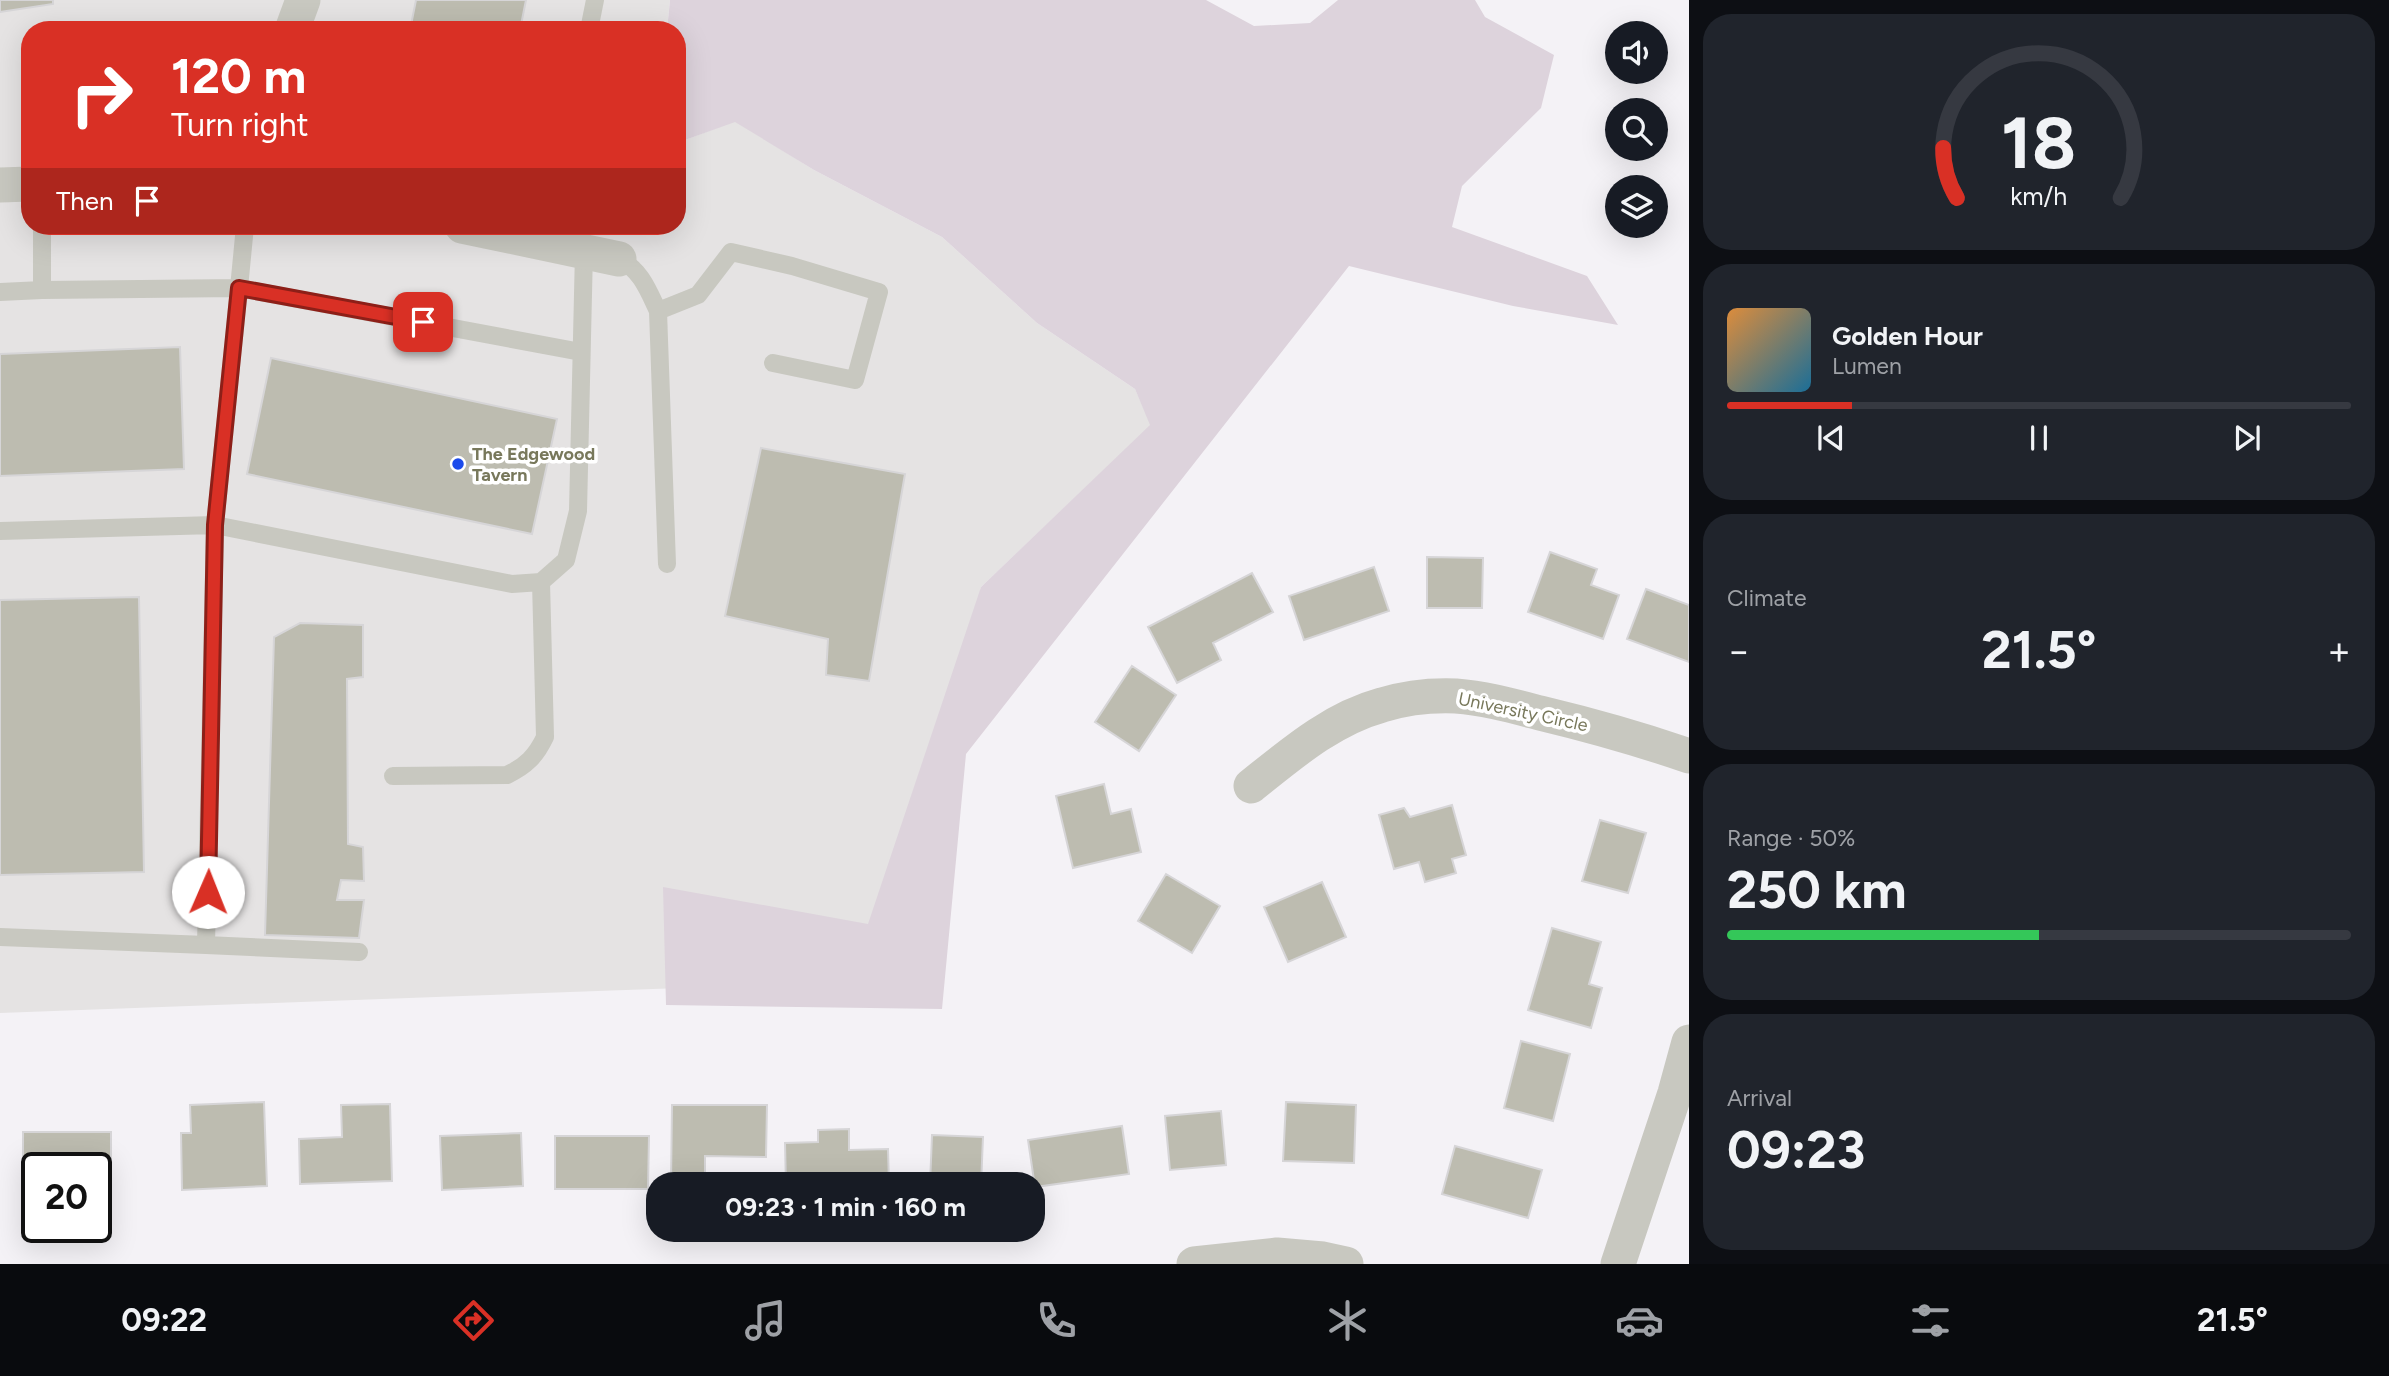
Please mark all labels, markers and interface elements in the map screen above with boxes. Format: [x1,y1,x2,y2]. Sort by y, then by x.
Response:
map controls [1605,21,1668,238]
button: sound [1605,21,1668,84]
text: 120 m [171,46,306,105]
icon: right [56,49,147,140]
button: search [1605,98,1668,161]
text: 18 [2001,99,2077,186]
text: Turn right [171,106,309,144]
button: layers [1605,175,1668,238]
text: km/h [2010,181,2068,211]
icon: arrive [128,182,166,220]
text: Then [56,185,114,217]
pin [393,292,453,352]
icon: arrive [404,303,442,341]
text: Golden Hour [1832,320,1983,352]
text: Lumen [1832,352,1902,380]
icon: previous [1812,419,1850,457]
icon: pause [2020,419,2058,457]
icon: next [2228,419,2266,457]
place label: The Edgewood Tavern [472,443,595,486]
marker: The Edgewood Tavern [450,456,466,472]
text: Climate [1727,584,1806,612]
text: 21.5° [1982,619,2096,681]
text: − [1727,628,1751,674]
text: + [2327,628,2351,674]
street label: University Circle [1456,688,1590,737]
text: Range · 50% [1727,824,1855,852]
position arrow [171,855,245,929]
text: 250 km [1727,859,1907,921]
text: Arrival [1727,1084,1792,1112]
text: 09:23 [1727,1119,1866,1181]
speed limit sign: 20 [21,1152,112,1243]
text: 09:23 · 1 min · 160 m [725,1191,966,1223]
icon: directions [449,1296,498,1345]
icon: music [741,1296,790,1345]
icon: phone [1032,1296,1081,1345]
icon: climate [1323,1296,1372,1345]
icon: car [1615,1296,1664,1345]
icon: filters [1906,1296,1955,1345]
text: 09:22 [121,1301,207,1339]
text: 21.5° [2197,1301,2268,1339]

